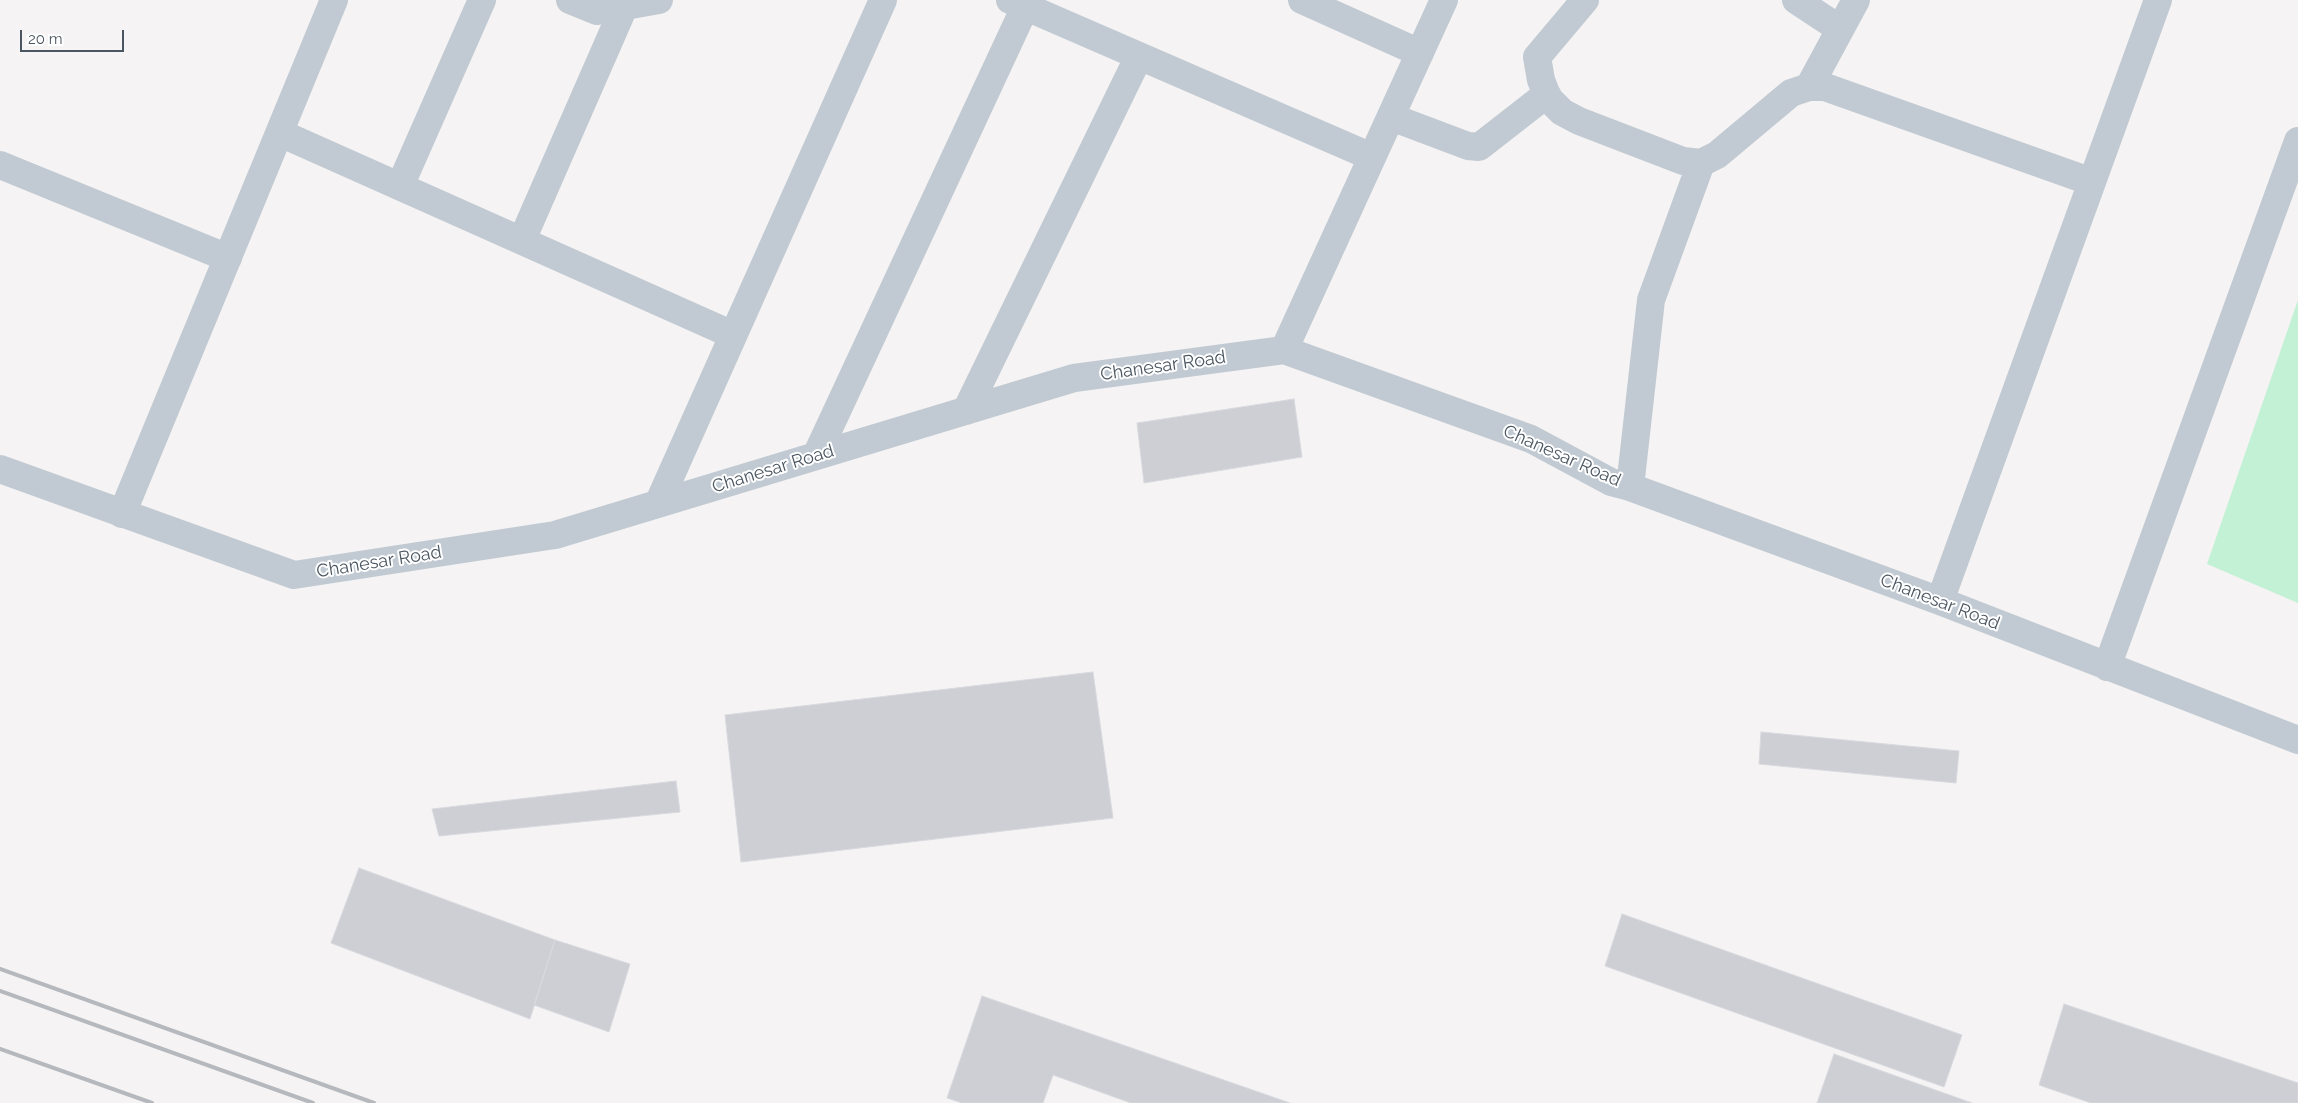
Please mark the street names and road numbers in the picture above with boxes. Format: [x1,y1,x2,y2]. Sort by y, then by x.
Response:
street label: Chanesar Road [1099,347,1227,385]
street label: Chanesar Road [1500,420,1624,492]
street label: Chanesar Road [709,440,837,498]
street label: Chanesar Road [315,541,443,583]
street label: Chanesar Road [1877,569,2003,635]

